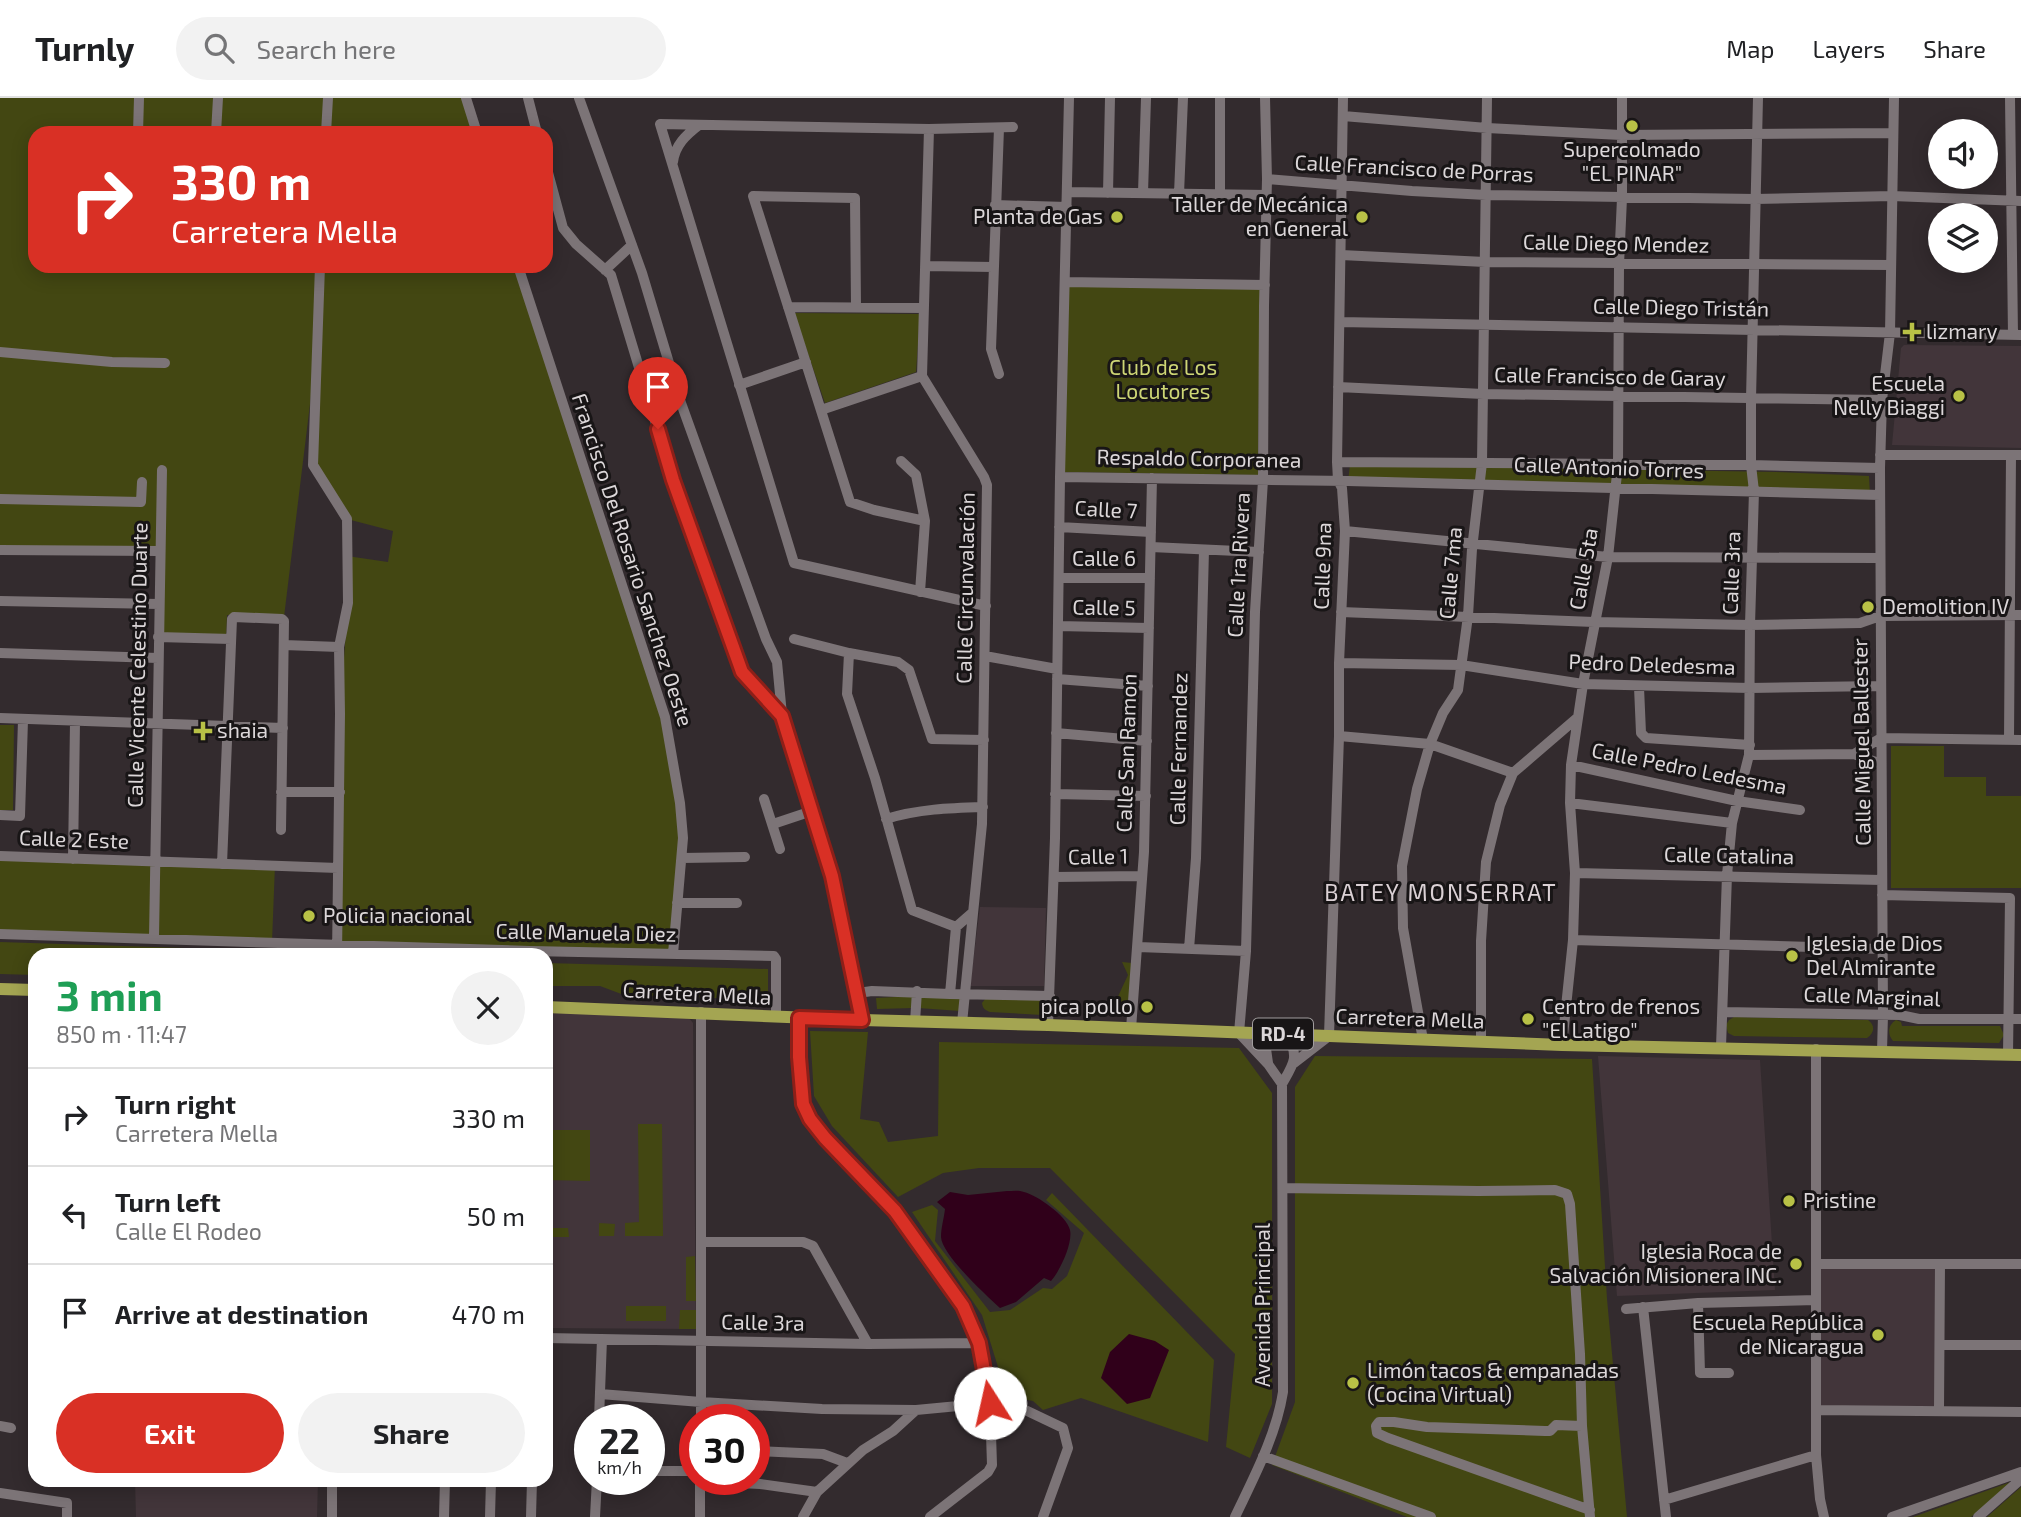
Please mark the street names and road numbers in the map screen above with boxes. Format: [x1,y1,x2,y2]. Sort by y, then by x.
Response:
street label: Calle Francisco de Porras [1294,149,1534,186]
street label: Calle Diego Mendez [1523,228,1709,257]
street label: Calle Diego Tristán [1593,292,1769,321]
street label: Calle Francisco de Garay [1494,361,1726,390]
street label: Francisco Del Rosario Sanchez Oeste [568,390,699,729]
street label: Respaldo Corporanea [1096,443,1302,472]
street label: Calle Antonio Torres [1513,451,1705,482]
street label: Calle Circunvalación [950,492,979,684]
street label: Calle 1ra Rivera [1221,492,1254,638]
street label: Calle 7 [1074,494,1138,523]
street label: Calle Vicente Celestino Duarte [122,522,151,808]
street label: Calle 9na [1307,522,1336,610]
street label: Calle 7ma [1433,526,1466,620]
street label: Calle 5ta [1563,526,1602,612]
street label: Calle 3ra [1717,531,1744,615]
street label: Calle 6 [1072,545,1136,570]
street label: Calle 5 [1072,593,1136,620]
street label: Calle Miguel Ballester [1846,637,1875,846]
street label: Pedro Deledesma [1568,648,1736,679]
street label: Calle Fernandez [1164,672,1191,825]
street label: Calle San Ramon [1110,673,1141,833]
street label: Calle Pedro Ledesma [1590,736,1789,799]
street label: Calle 2 Este [19,824,130,853]
street label: Calle Catalina [1664,841,1794,868]
street label: Calle 1 [1068,842,1128,869]
street label: Calle Manuela Diez [495,917,677,946]
street label: Carretera Mella [622,976,772,1009]
street label: Calle Marginal [1803,981,1942,1010]
street label: Carretera Mella [1335,1002,1485,1033]
road number: RD-4 [1253,1018,1313,1050]
street label: Avenida Principal [1249,1222,1274,1387]
street label: Calle 3ra [721,1308,805,1335]

